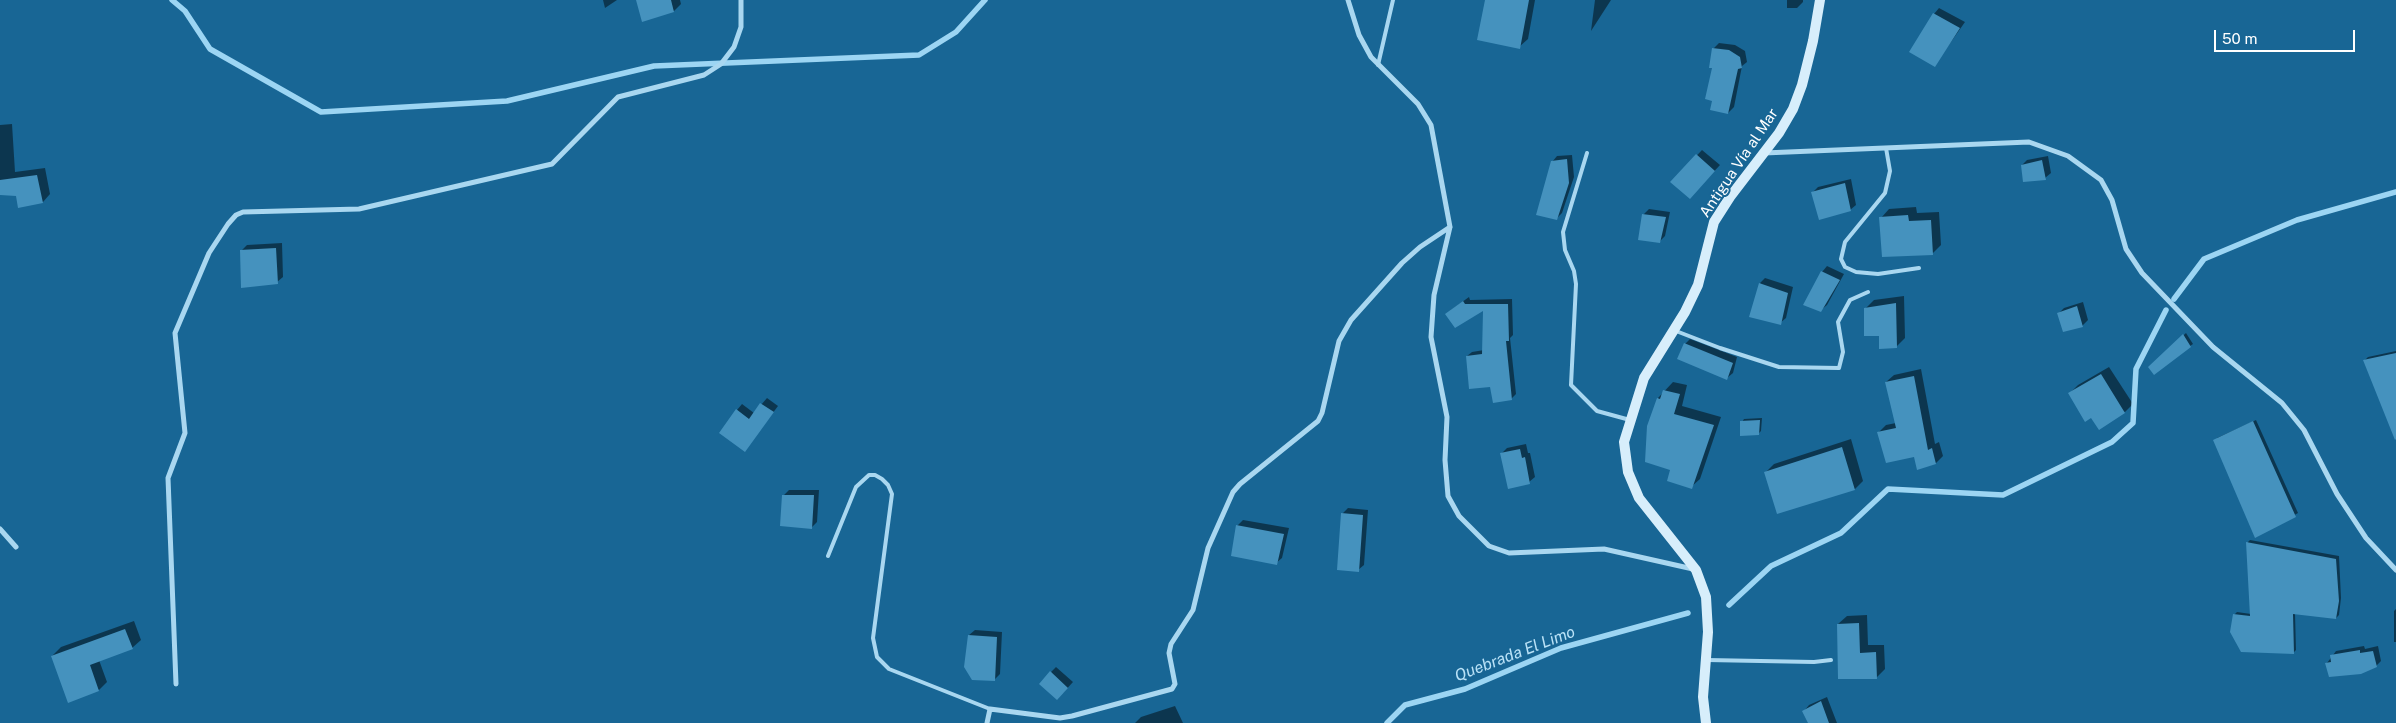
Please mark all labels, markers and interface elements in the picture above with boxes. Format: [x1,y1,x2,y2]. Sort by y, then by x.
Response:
scale bar [2216,20,2357,52]
text: 50 m [2222,30,2257,47]
street label: Antigua Vía al Mar [1696,105,1782,221]
water label: Quebrada El Limo [1452,622,1578,686]

